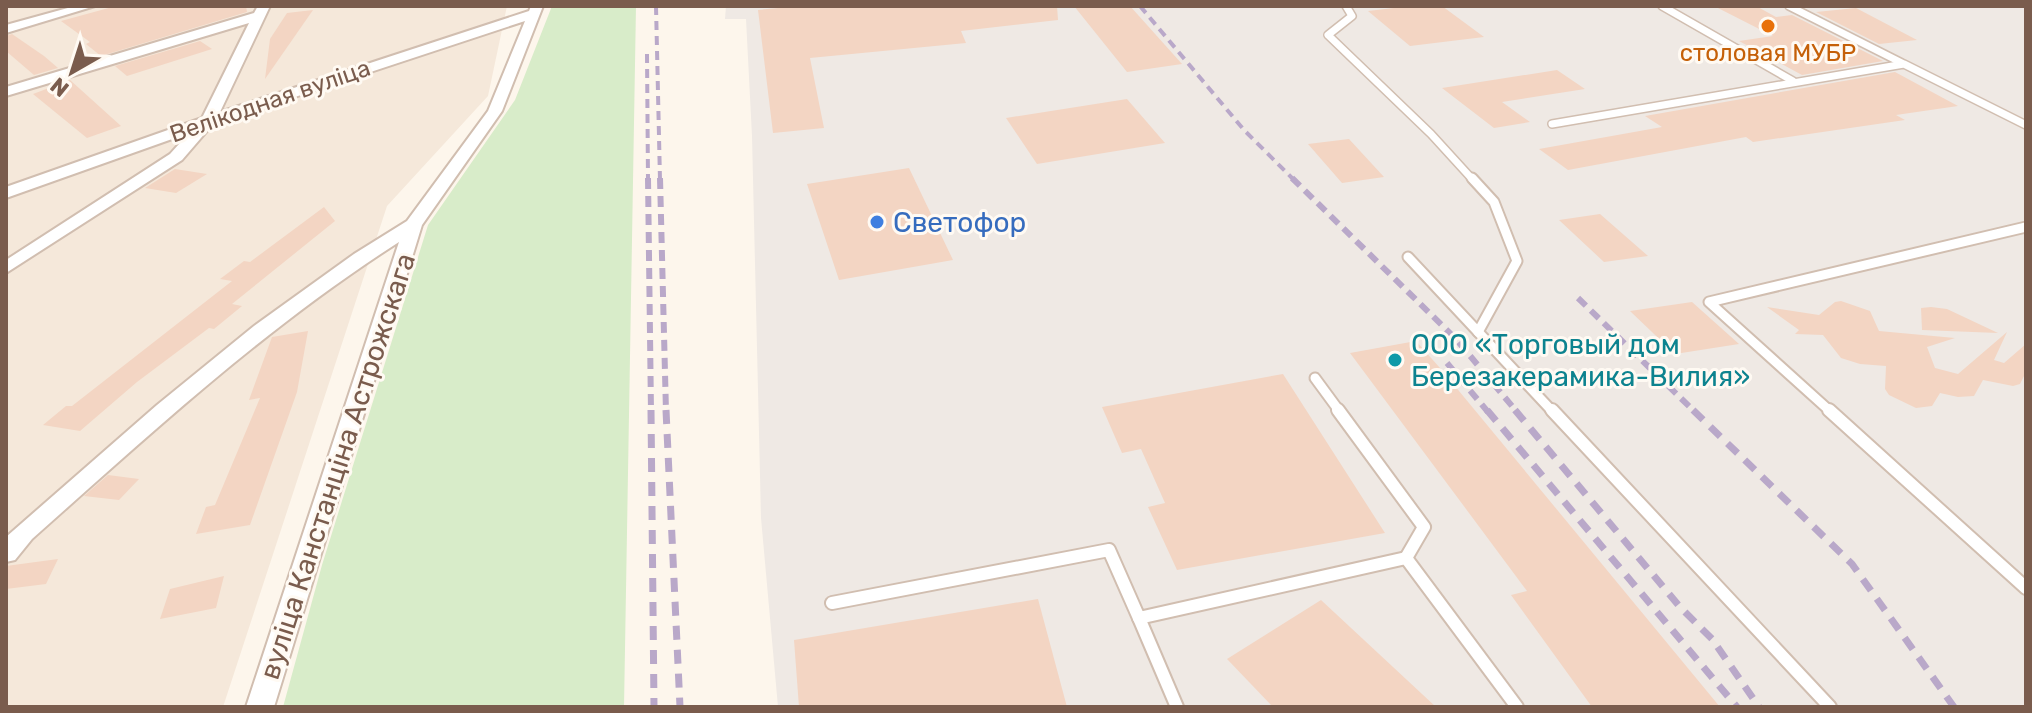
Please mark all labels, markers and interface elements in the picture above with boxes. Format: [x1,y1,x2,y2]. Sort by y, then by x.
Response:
marker: столовая МУБР [1759,17,1777,35]
north arrow [32,32,112,112]
place label: столовая МУБР [1680,39,1856,67]
street label: Велікодная вуліца [166,54,374,148]
text: N [45,72,74,103]
place label: Светофор [893,206,1026,239]
marker: Светофор [868,213,886,231]
street label: вуліца Канстанціна Астрожскага [253,249,422,683]
place label: ООО «Торговый дом Березакерамика-Вилия» [1411,328,1750,393]
marker: ООО «Торговый дом Березакерамика-Вилия» [1386,351,1404,369]

